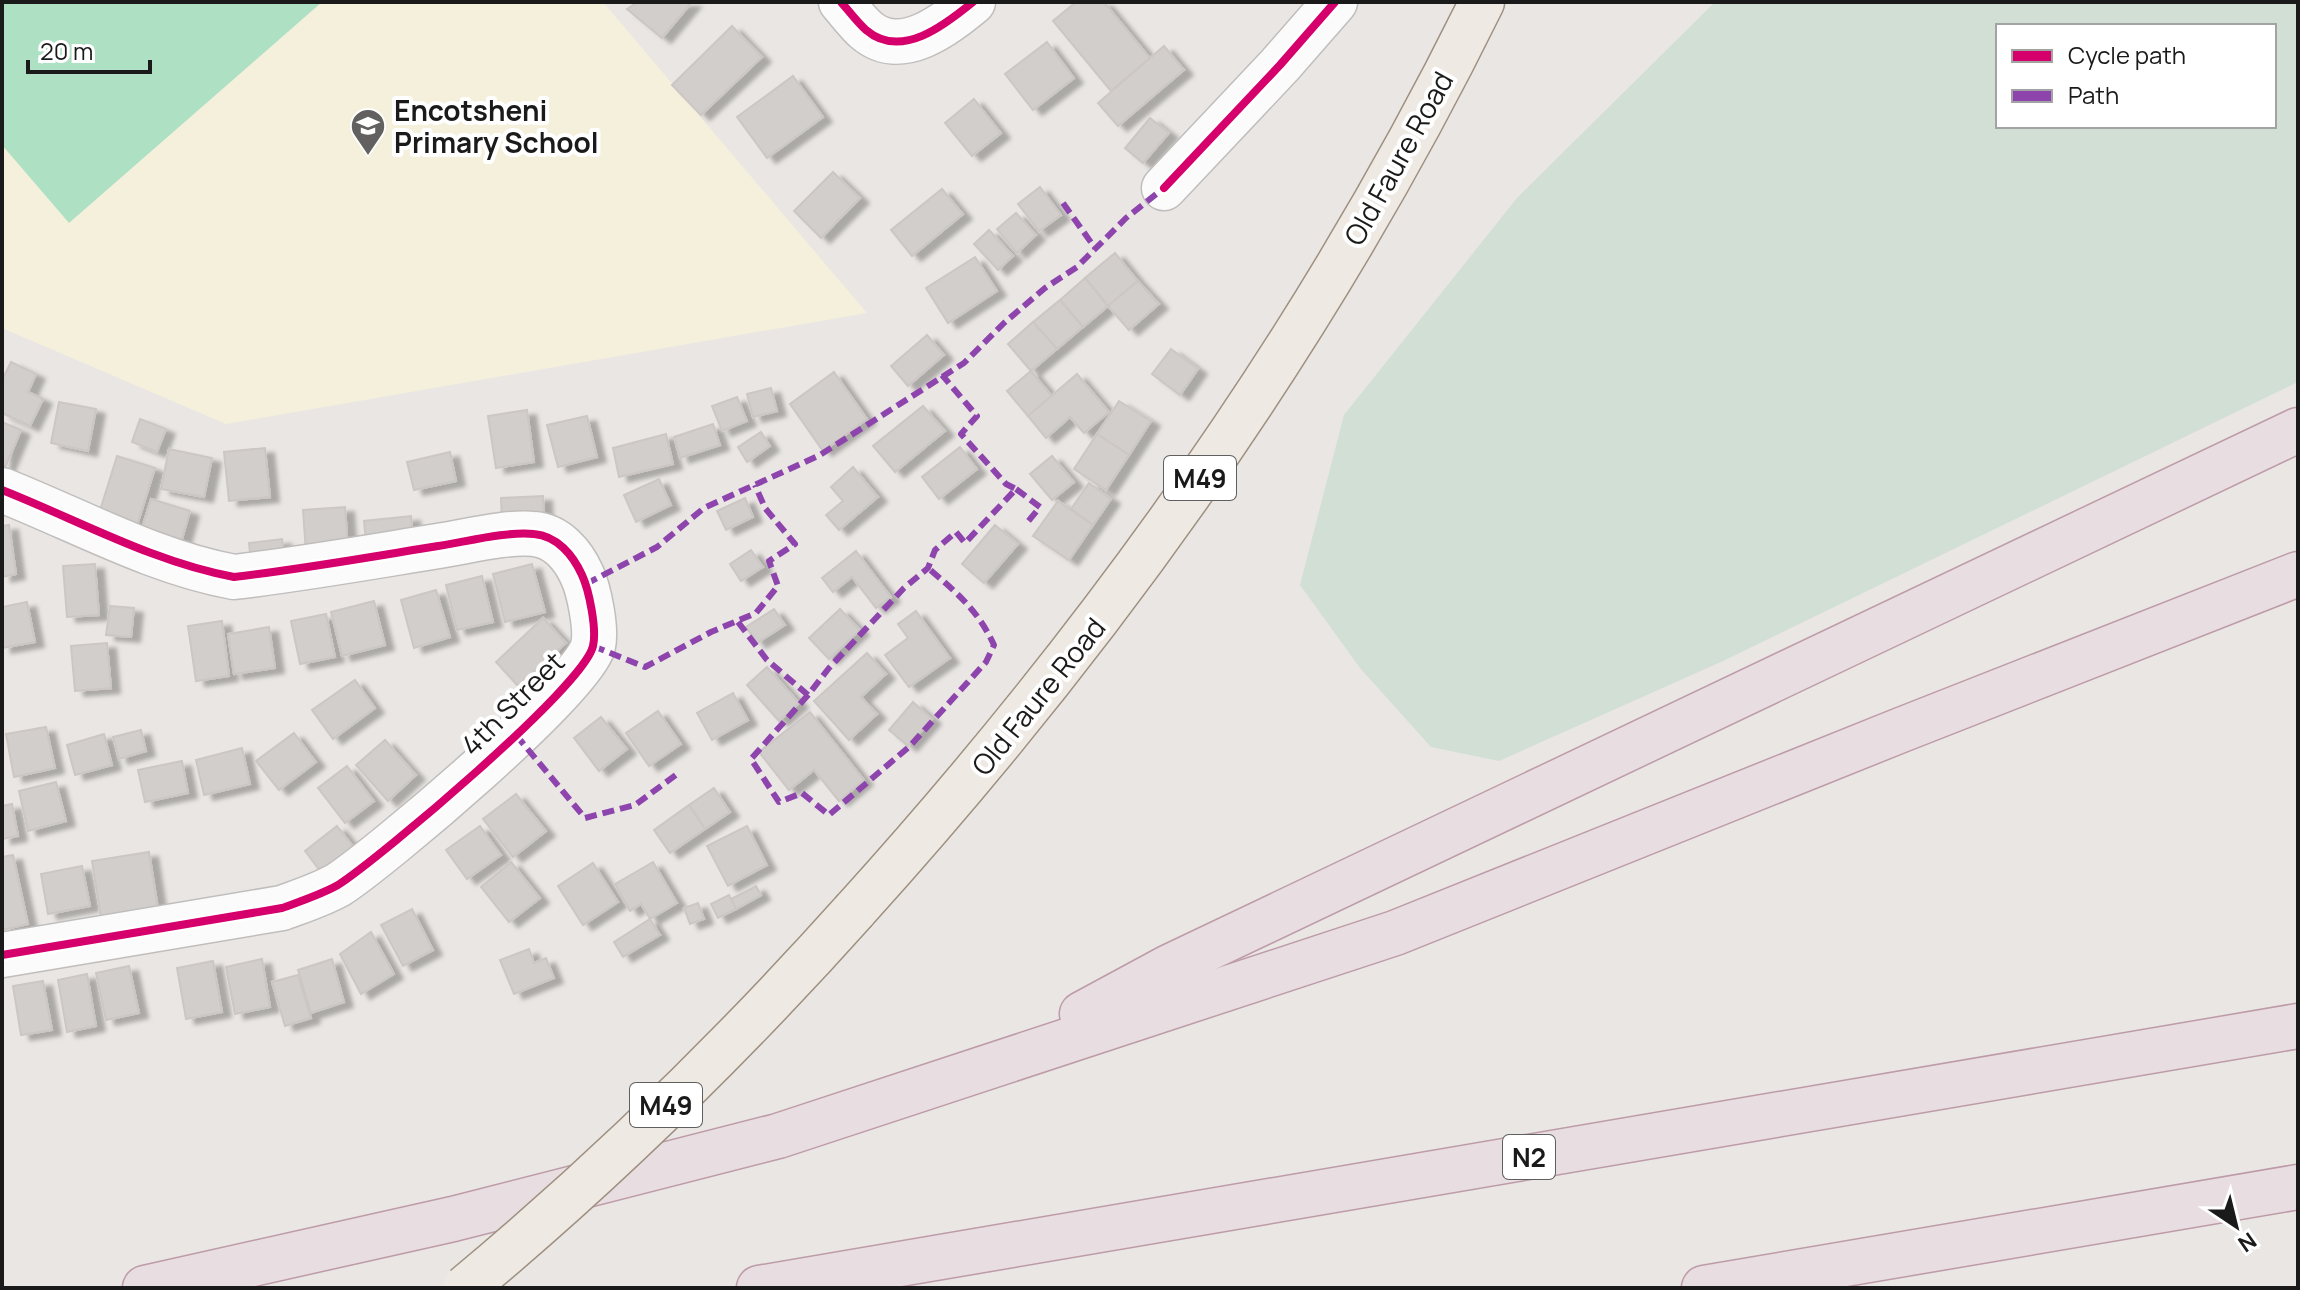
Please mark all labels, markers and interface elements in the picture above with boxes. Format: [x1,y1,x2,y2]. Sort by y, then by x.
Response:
scale bar [28,24,150,74]
legend [1996,24,2276,128]
text: 20 m [40,34,93,67]
text: Cycle path [2068,38,2186,71]
street label: Old Faure Road [1335,64,1461,252]
text: Path [2068,78,2119,111]
place label: Encotsheni Primary School [394,91,599,161]
school or university icon: Encotsheni Primary School [349,107,387,157]
road number: M49 [1164,456,1236,500]
street label: Old Faure Road [963,609,1113,783]
street label: 4th Street [452,643,572,763]
road number: M49 [630,1083,702,1127]
road number: N2 [1503,1135,1555,1179]
north arrow [2196,1186,2276,1266]
text: N [2232,1226,2263,1259]

